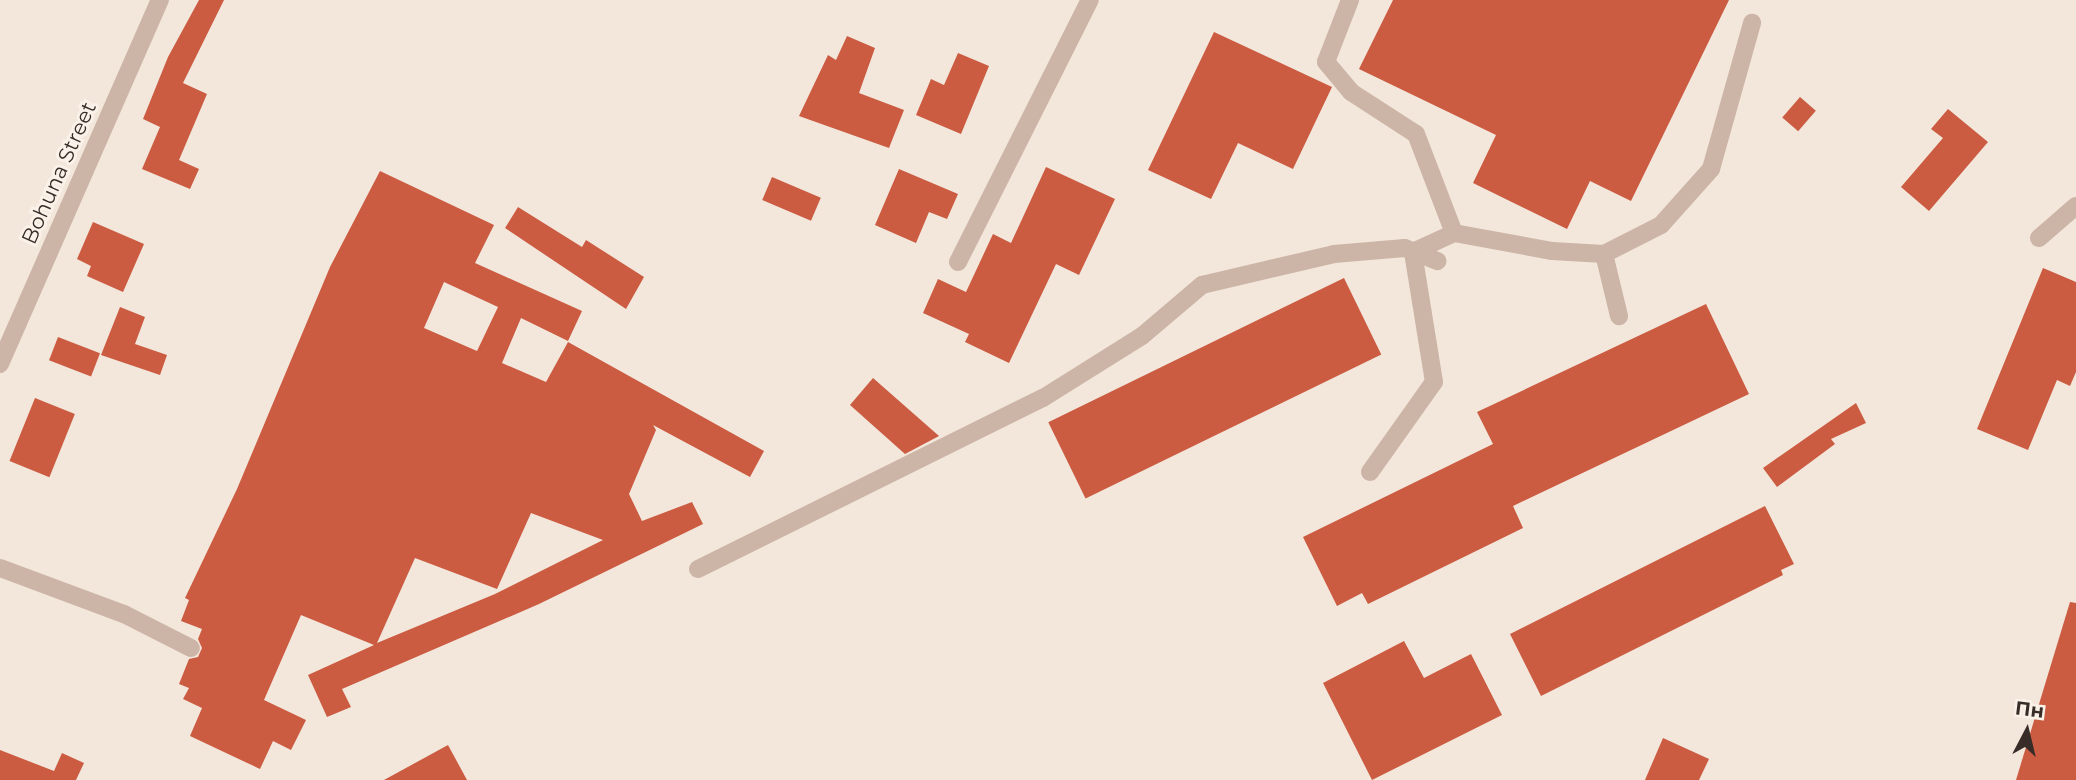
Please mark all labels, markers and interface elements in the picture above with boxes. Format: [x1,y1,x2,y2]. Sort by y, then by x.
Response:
street label: Bohuna Street [16,98,102,248]
north arrow [1992,696,2062,766]
text: Пн [2014,697,2045,723]

